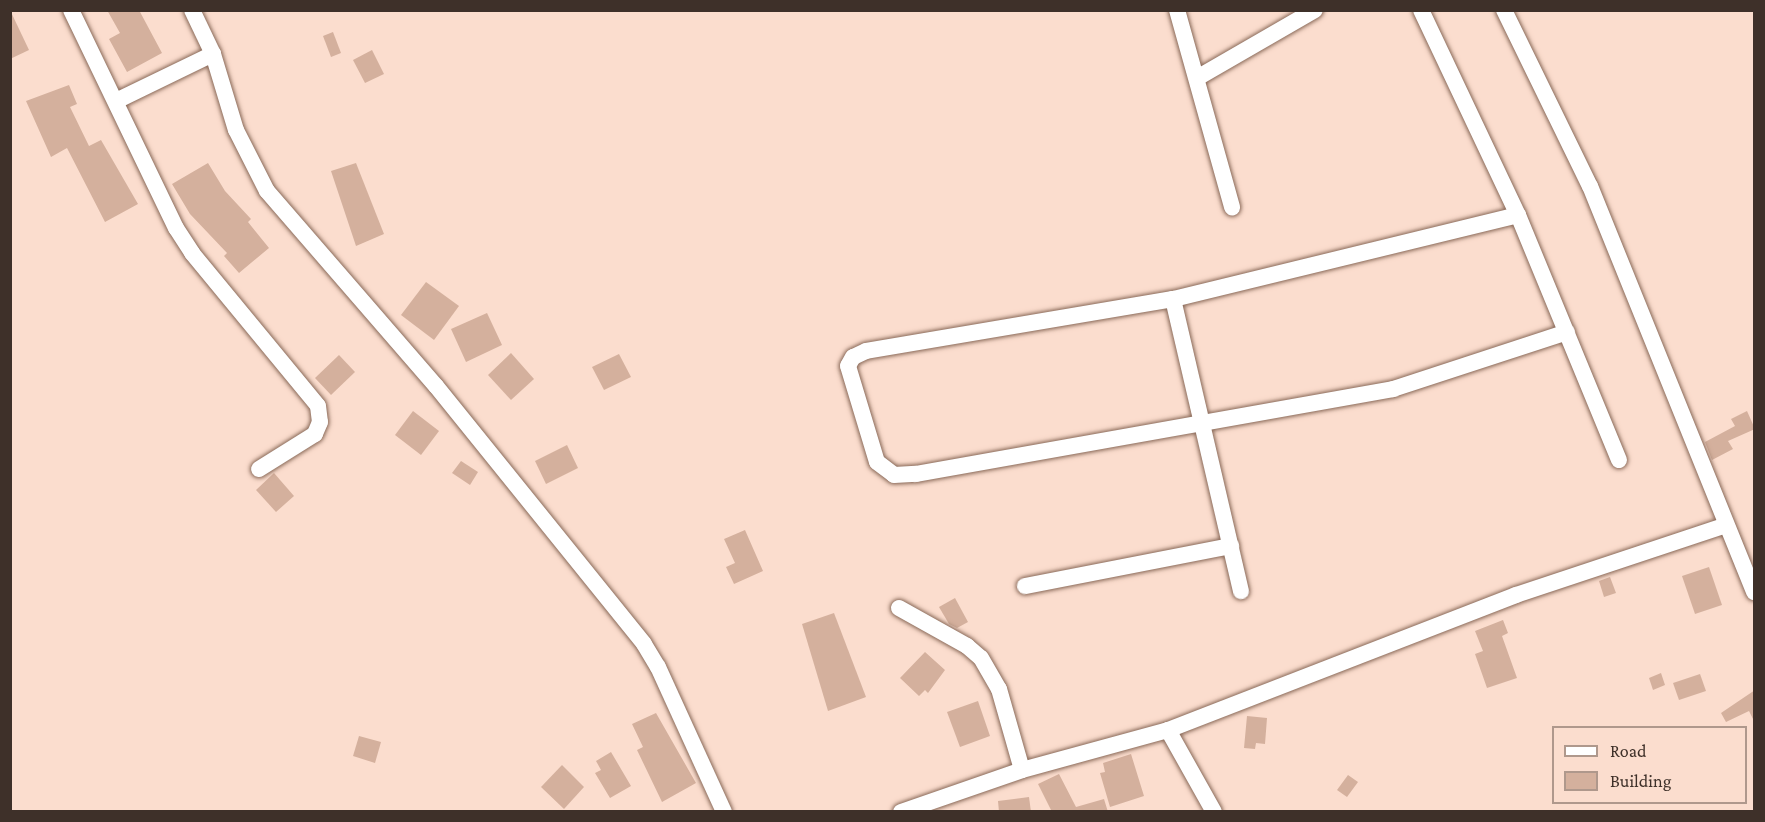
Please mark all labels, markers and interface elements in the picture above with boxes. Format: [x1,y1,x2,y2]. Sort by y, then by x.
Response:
legend [1552,726,1747,804]
text: Road [1610,741,1647,761]
text: Building [1610,771,1671,791]

